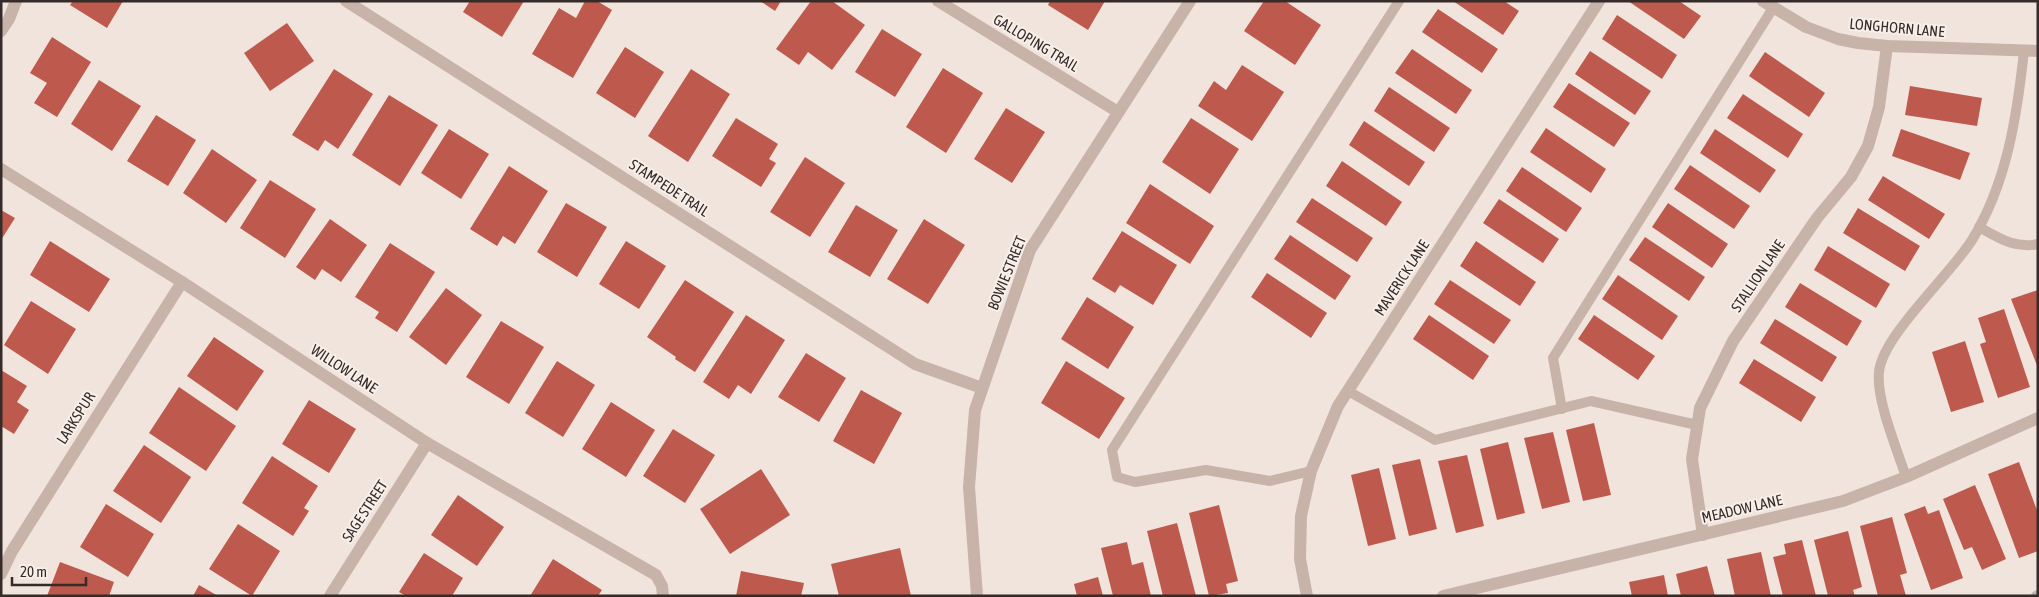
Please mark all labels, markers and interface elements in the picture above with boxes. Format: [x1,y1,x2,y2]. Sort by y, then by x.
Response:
street label: GALLOPING TRAIL [991,10,1082,75]
street label: LONGHORN LANE [1849,15,1946,40]
street label: STAMPEDE TRAIL [626,156,712,220]
street label: BOWIE STREET [984,233,1029,312]
street label: MAVERICK LANE [1371,236,1433,319]
street label: STALLION LANE [1727,236,1788,315]
street label: WILLOW LANE [308,341,381,397]
street label: LARKSPUR [53,388,98,447]
street label: SAGE STREET [338,476,391,545]
street label: MEADOW LANE [1700,491,1784,526]
scale bar [12,554,86,586]
text: 20 m [20,563,47,580]

